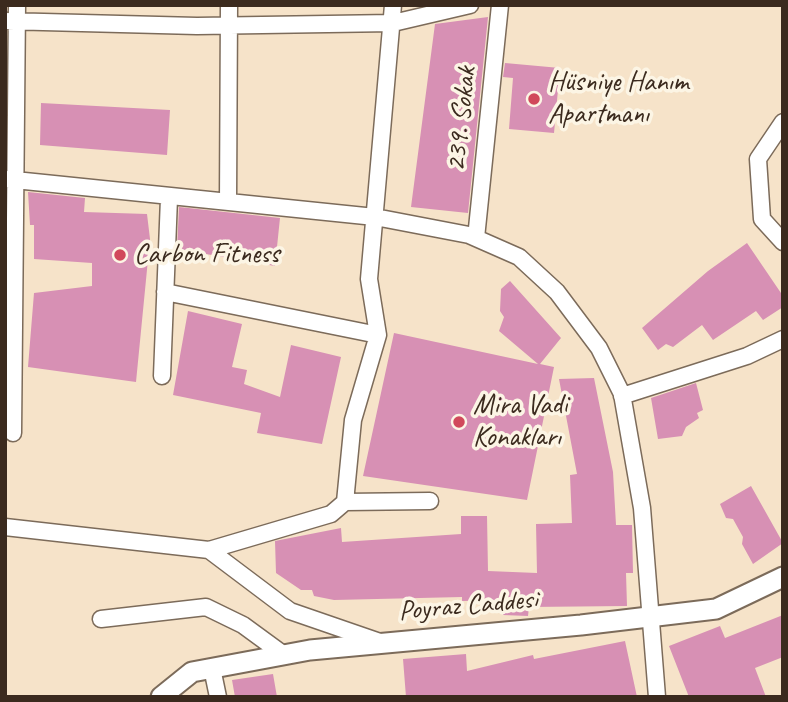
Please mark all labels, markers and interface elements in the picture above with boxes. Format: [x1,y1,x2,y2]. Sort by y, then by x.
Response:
street label: 239. Sokak [440,65,484,173]
place label: Hüsniye Hanım Apartmanı [548,66,688,132]
marker: Hüsniye Hanım Apartmanı [526,91,542,107]
place label: Carbon Fitness [134,238,279,272]
marker: Carbon Fitness [112,247,128,263]
place label: Mira Vadi Konakları [473,389,568,455]
marker: Mira Vadi Konakları [451,414,467,430]
street label: Poyraz Caddesi [397,583,539,629]

